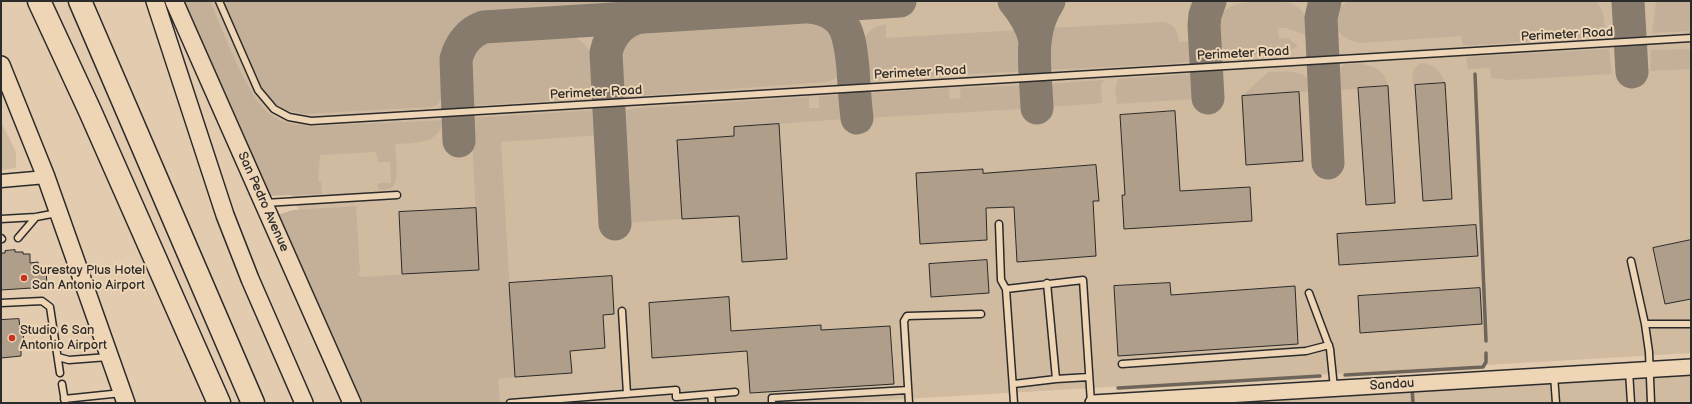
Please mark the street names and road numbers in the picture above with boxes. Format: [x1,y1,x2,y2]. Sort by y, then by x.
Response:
street label: Perimeter Road [1520,25,1614,45]
street label: Perimeter Road [1196,44,1290,64]
street label: Perimeter Road [873,63,967,83]
street label: Perimeter Road [549,83,643,103]
street label: San Pedro Avenue [234,150,292,254]
street label: Sandau [1369,376,1415,394]

